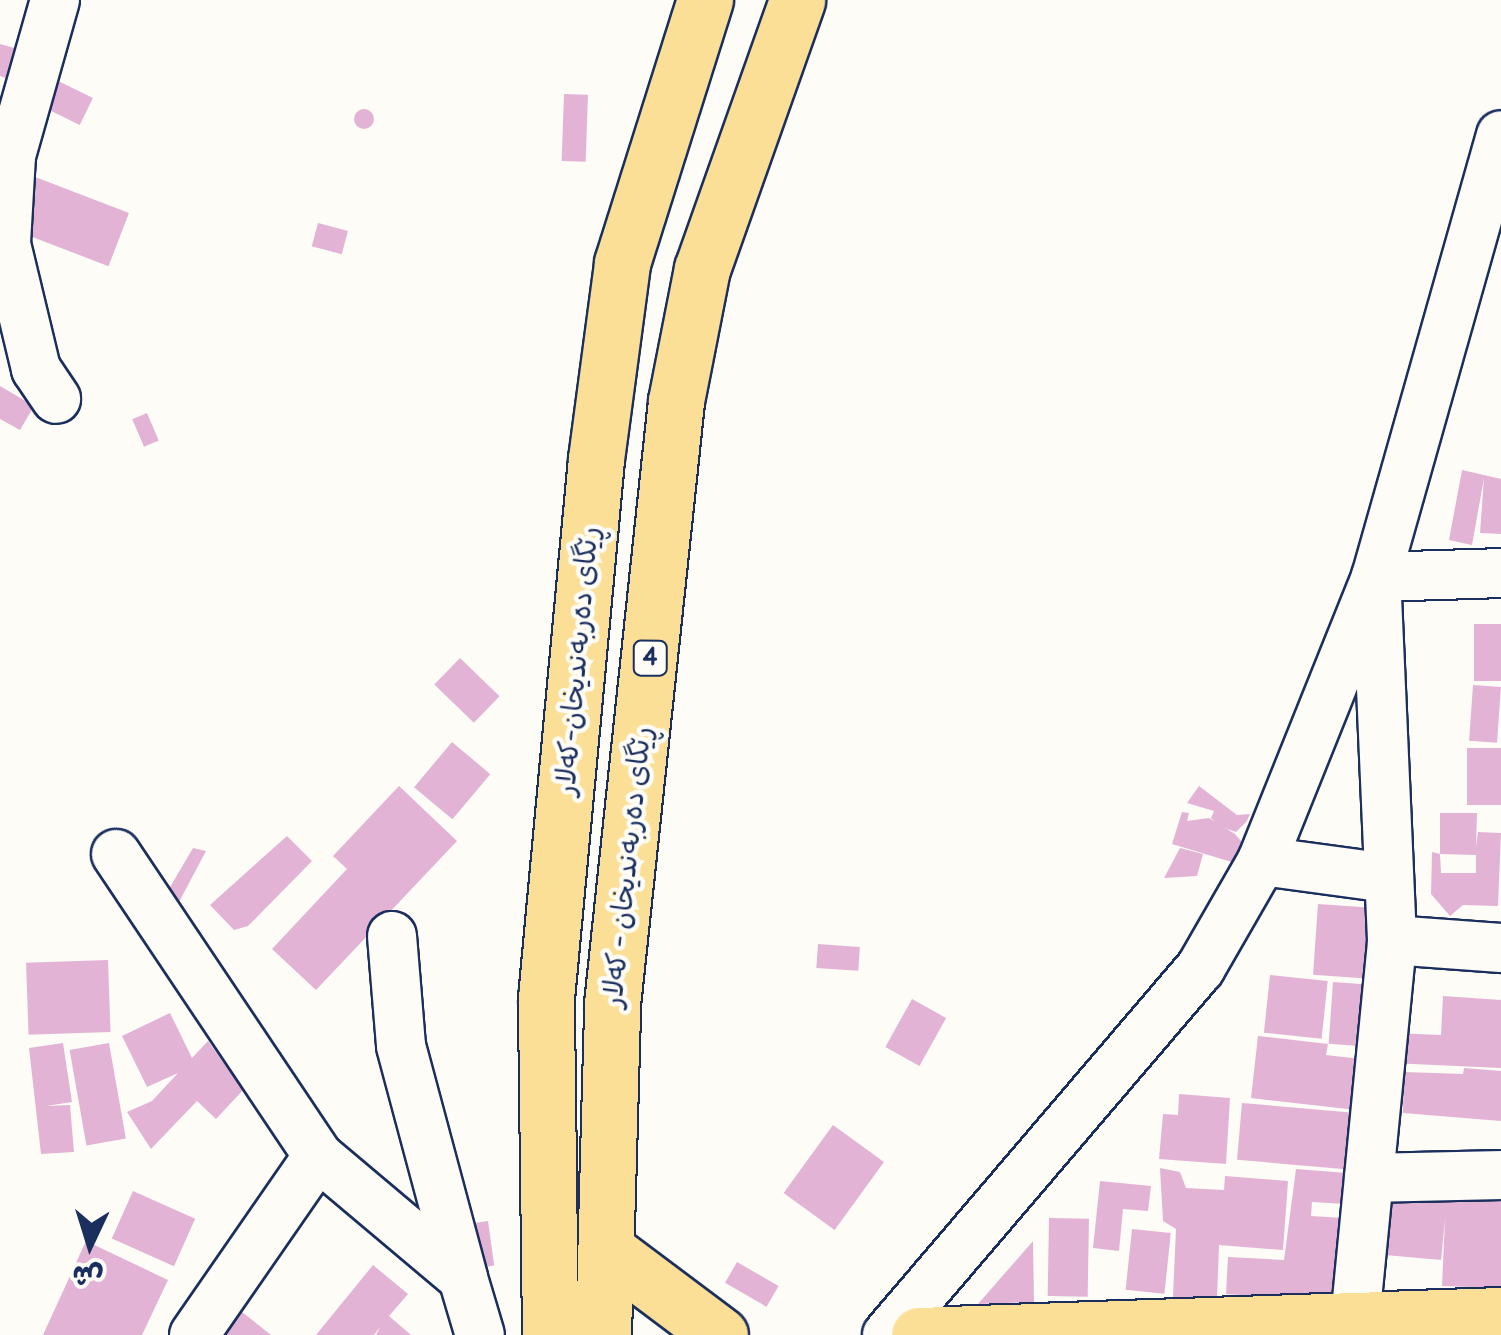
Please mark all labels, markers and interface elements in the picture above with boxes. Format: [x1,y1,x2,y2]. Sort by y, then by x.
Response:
street label: ڕێگای دەربەندیخان-کەلار [549,525,607,797]
road number: 4 [632,638,668,678]
street label: ڕێگای دەربەندیخان - کەلار [597,725,659,1009]
north arrow [40,1195,140,1295]
text: ش [71,1257,104,1294]

